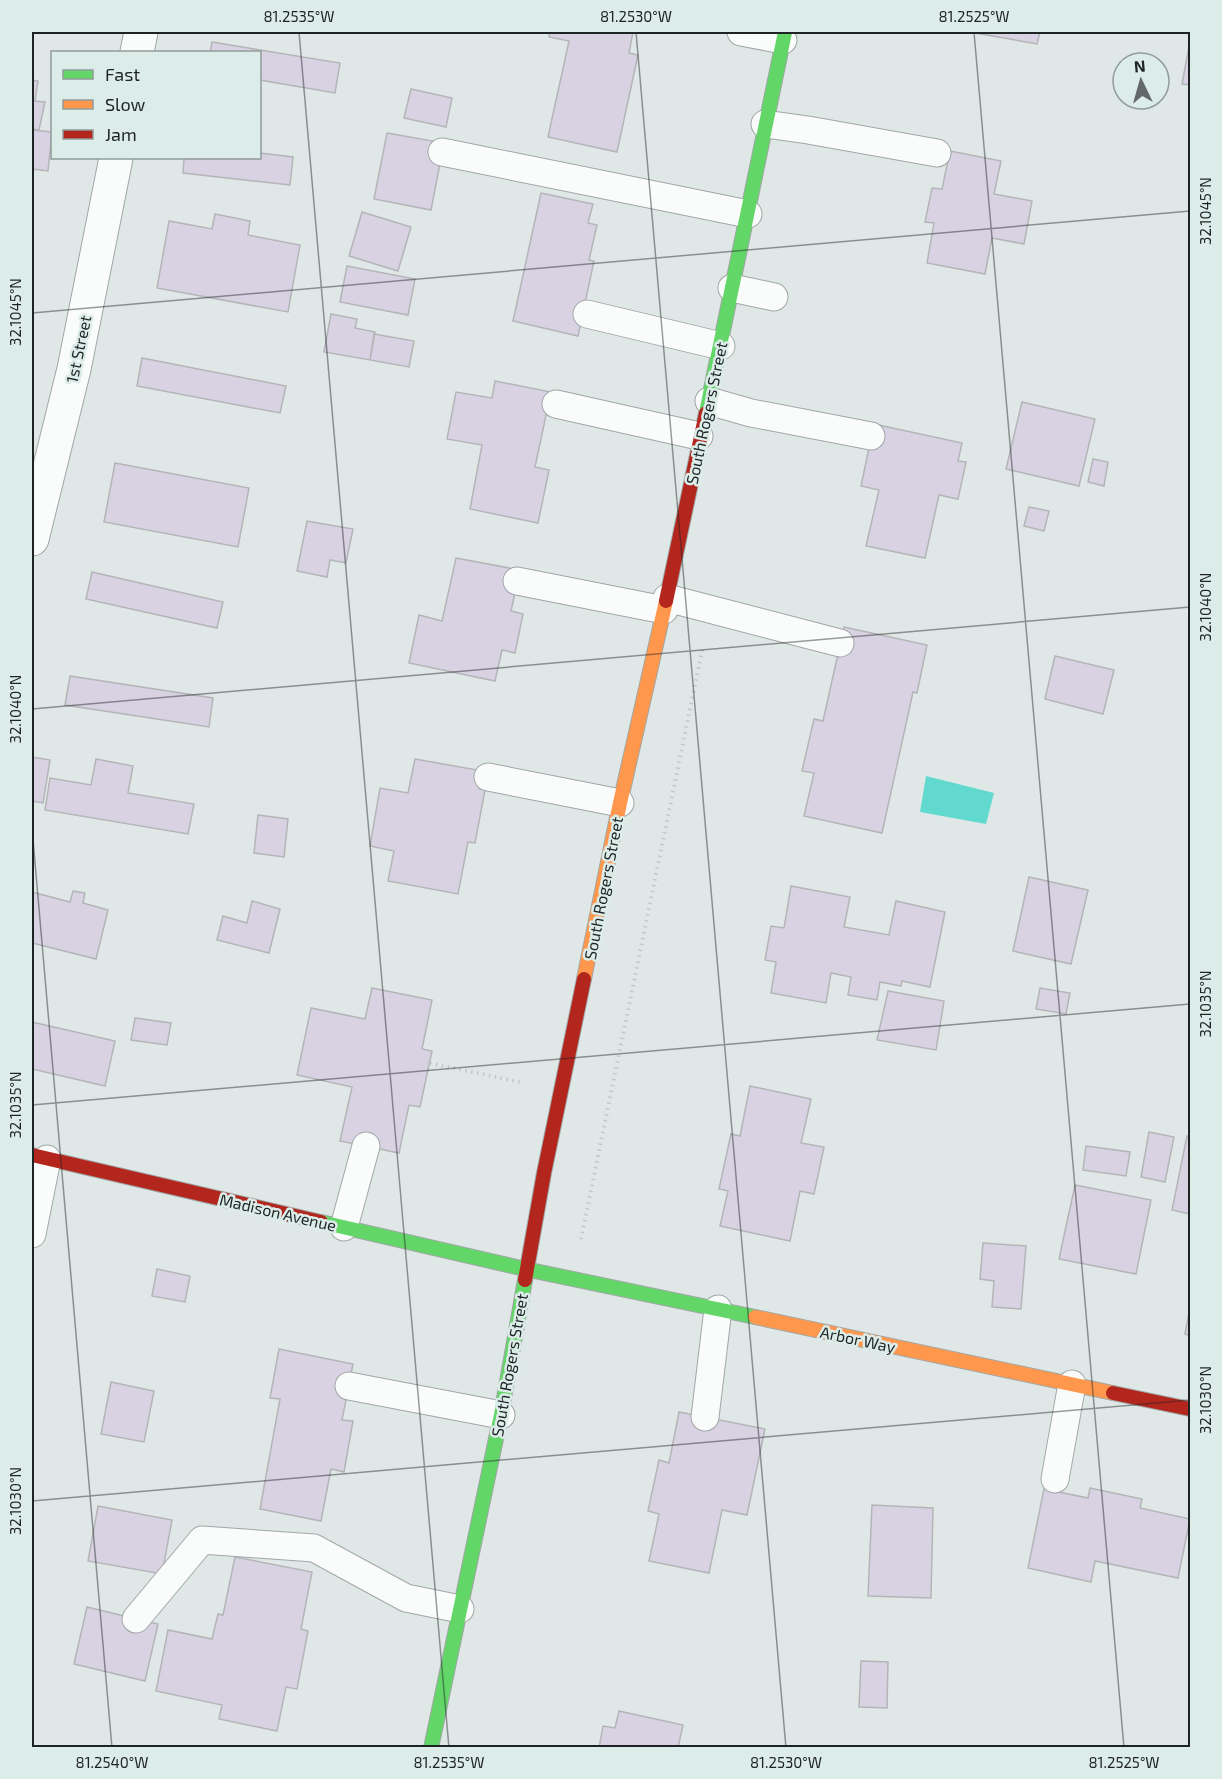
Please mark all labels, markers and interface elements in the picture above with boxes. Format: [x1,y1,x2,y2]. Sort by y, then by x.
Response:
text: 81.2535°W [263,7,335,25]
text: 81.2530°W [600,7,672,25]
text: 81.2525°W [938,7,1010,25]
legend [51,51,261,159]
north arrow [1111,51,1171,111]
text: N [1133,56,1146,76]
text: Fast [105,63,140,85]
text: Slow [105,93,146,115]
text: Jam [105,123,137,145]
text: 32.1045°N [1196,177,1214,245]
text: 32.1045°N [6,278,24,346]
street label: 1st Street [62,313,94,385]
street label: South Rogers Street [682,340,730,486]
text: 32.1040°N [1196,573,1214,641]
text: 32.1040°N [6,675,24,743]
street label: South Rogers Street [580,815,626,961]
text: 32.1035°N [1196,971,1214,1037]
text: 32.1035°N [6,1072,24,1138]
street label: Madison Avenue [218,1189,338,1235]
street label: South Rogers Street [487,1292,531,1438]
street label: Arbor Way [819,1322,898,1356]
text: 32.1030°N [1196,1366,1214,1434]
text: 32.1030°N [6,1467,24,1535]
text: 81.2540°W [76,1753,148,1771]
text: 81.2535°W [413,1753,485,1771]
text: 81.2530°W [750,1753,822,1771]
text: 81.2525°W [1088,1753,1160,1771]

